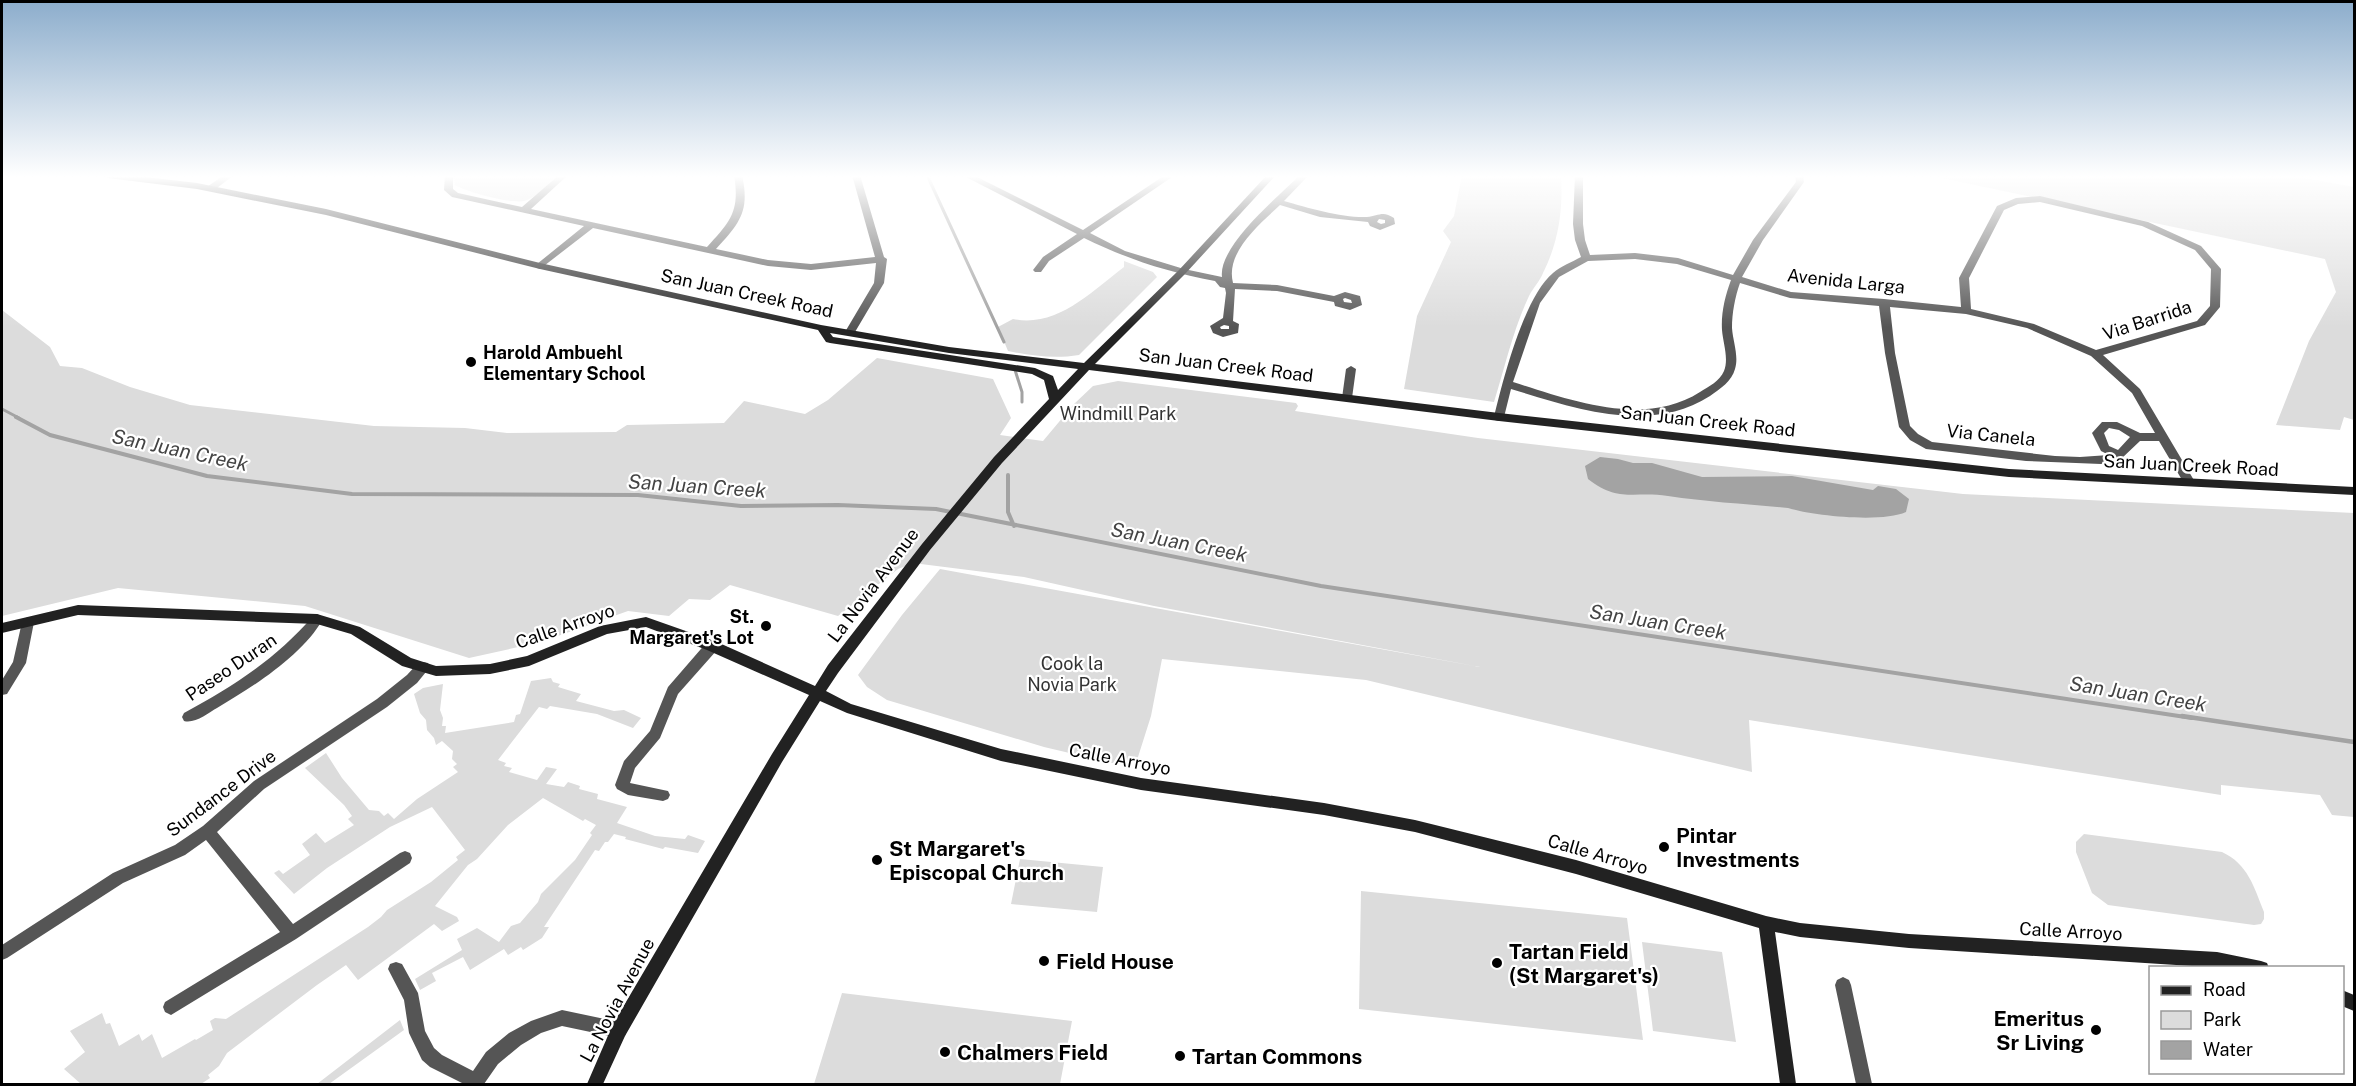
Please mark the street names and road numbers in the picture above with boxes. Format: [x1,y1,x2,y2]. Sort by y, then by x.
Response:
street label: San Juan Creek Road [659,264,835,322]
street label: Avenida Larga [1786,264,1906,298]
street label: Via Barrida [2100,296,2194,344]
street label: San Juan Creek Road [1138,344,1314,386]
street label: San Juan Creek Road [1620,401,1796,441]
street label: Via Canela [1946,420,2036,450]
street label: San Juan Creek Road [2103,450,2279,480]
street label: La Novia Avenue [823,524,923,646]
street label: Calle Arroyo [513,599,617,653]
street label: Paseo Duran [182,629,280,705]
street label: Calle Arroyo [1067,739,1173,779]
street label: Sundance Drive [162,745,280,841]
street label: Calle Arroyo [1545,830,1651,878]
street label: Calle Arroyo [2019,918,2123,944]
street label: La Novia Avenue [575,934,659,1066]

